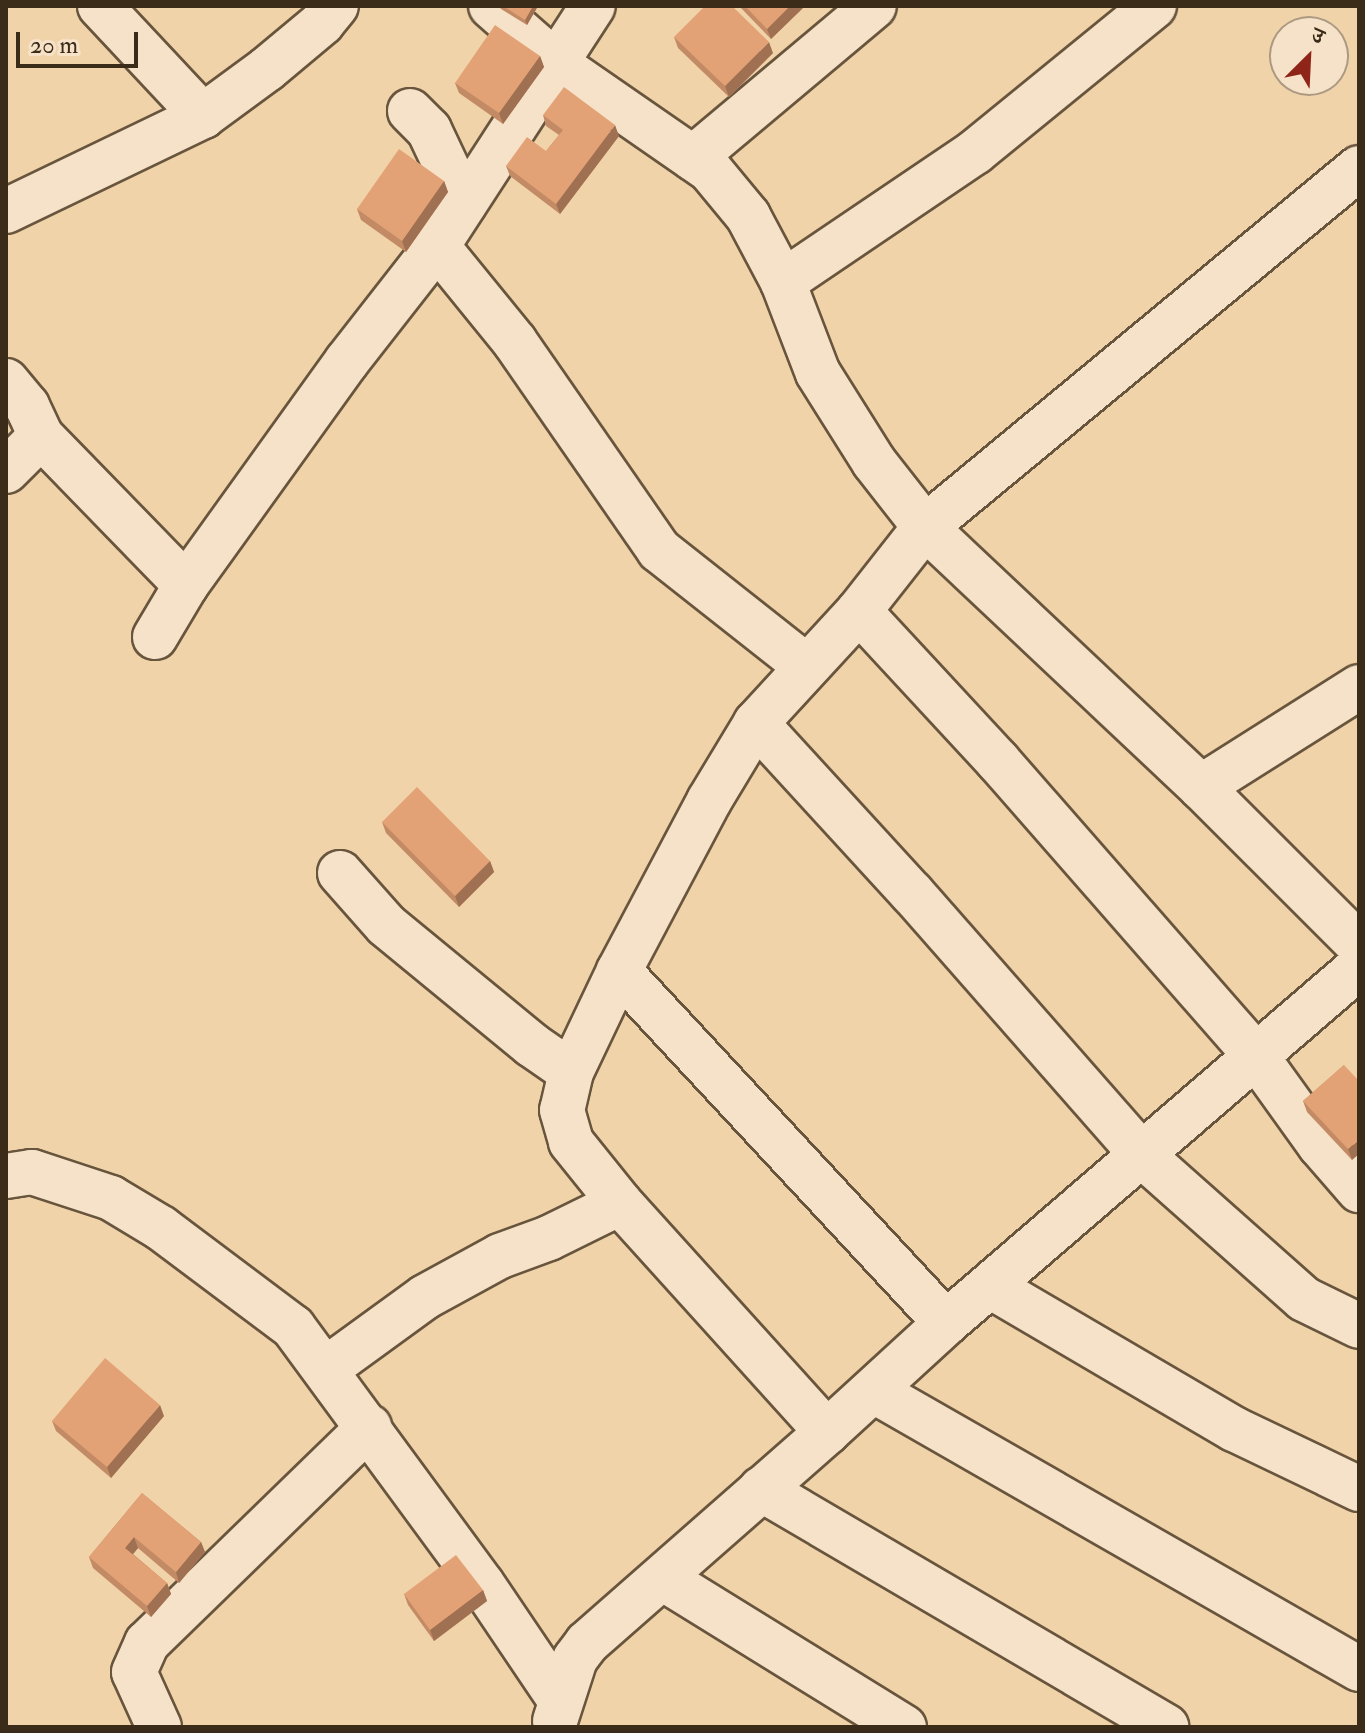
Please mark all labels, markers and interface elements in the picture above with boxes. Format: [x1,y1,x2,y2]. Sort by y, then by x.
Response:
scale bar [20,16,142,66]
north arrow [1269,16,1349,96]
text: उ [1307,21,1329,51]
text: 20 m [30,30,78,61]

